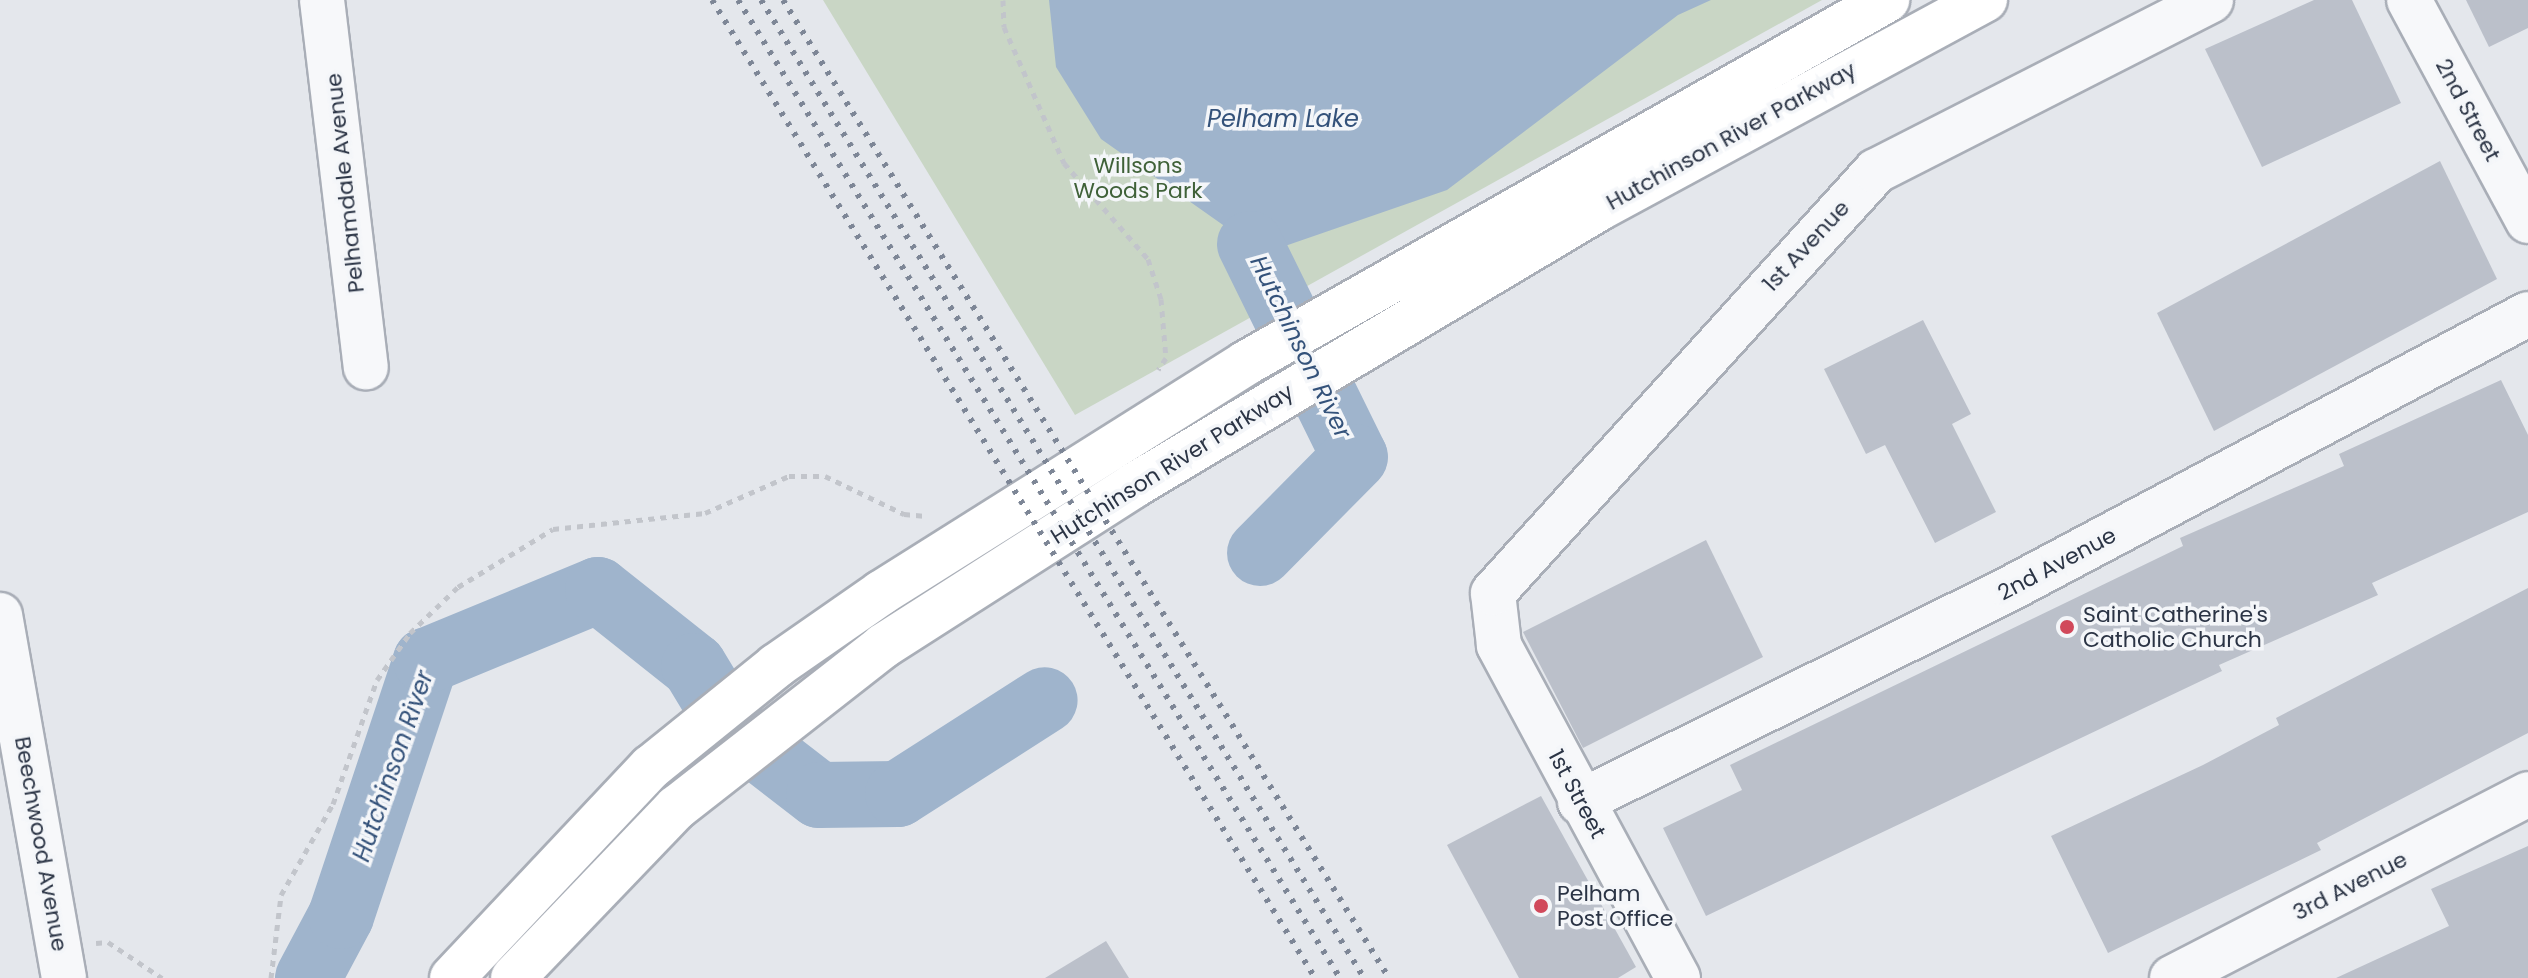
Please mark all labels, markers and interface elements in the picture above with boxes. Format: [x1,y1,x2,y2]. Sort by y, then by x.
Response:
street label: 2nd Street [2430,54,2506,166]
street label: Hutchinson River Parkway [1602,56,1860,216]
street label: Pelhamdale Avenue [320,72,370,294]
water label: Pelham Lake [1207,105,1359,133]
park label: Willsons Woods Park [1073,152,1203,204]
street label: 1st Avenue [1757,195,1855,297]
water label: Hutchinson River [1244,251,1358,443]
street label: Hutchinson River Parkway [1046,378,1298,550]
street label: 2nd Avenue [1993,522,2121,606]
place label: Saint Catherine's Catholic Church [2083,601,2268,652]
marker: Saint Catherine's Catholic Church [2058,618,2076,636]
water label: Hutchinson River [347,667,439,865]
street label: Beechwood Avenue [9,734,73,954]
street label: 1st Street [1543,745,1611,843]
street label: 3rd Avenue [2289,846,2411,926]
place label: Pelham Post Office [1557,880,1673,932]
marker: Pelham Post Office [1532,897,1550,915]

